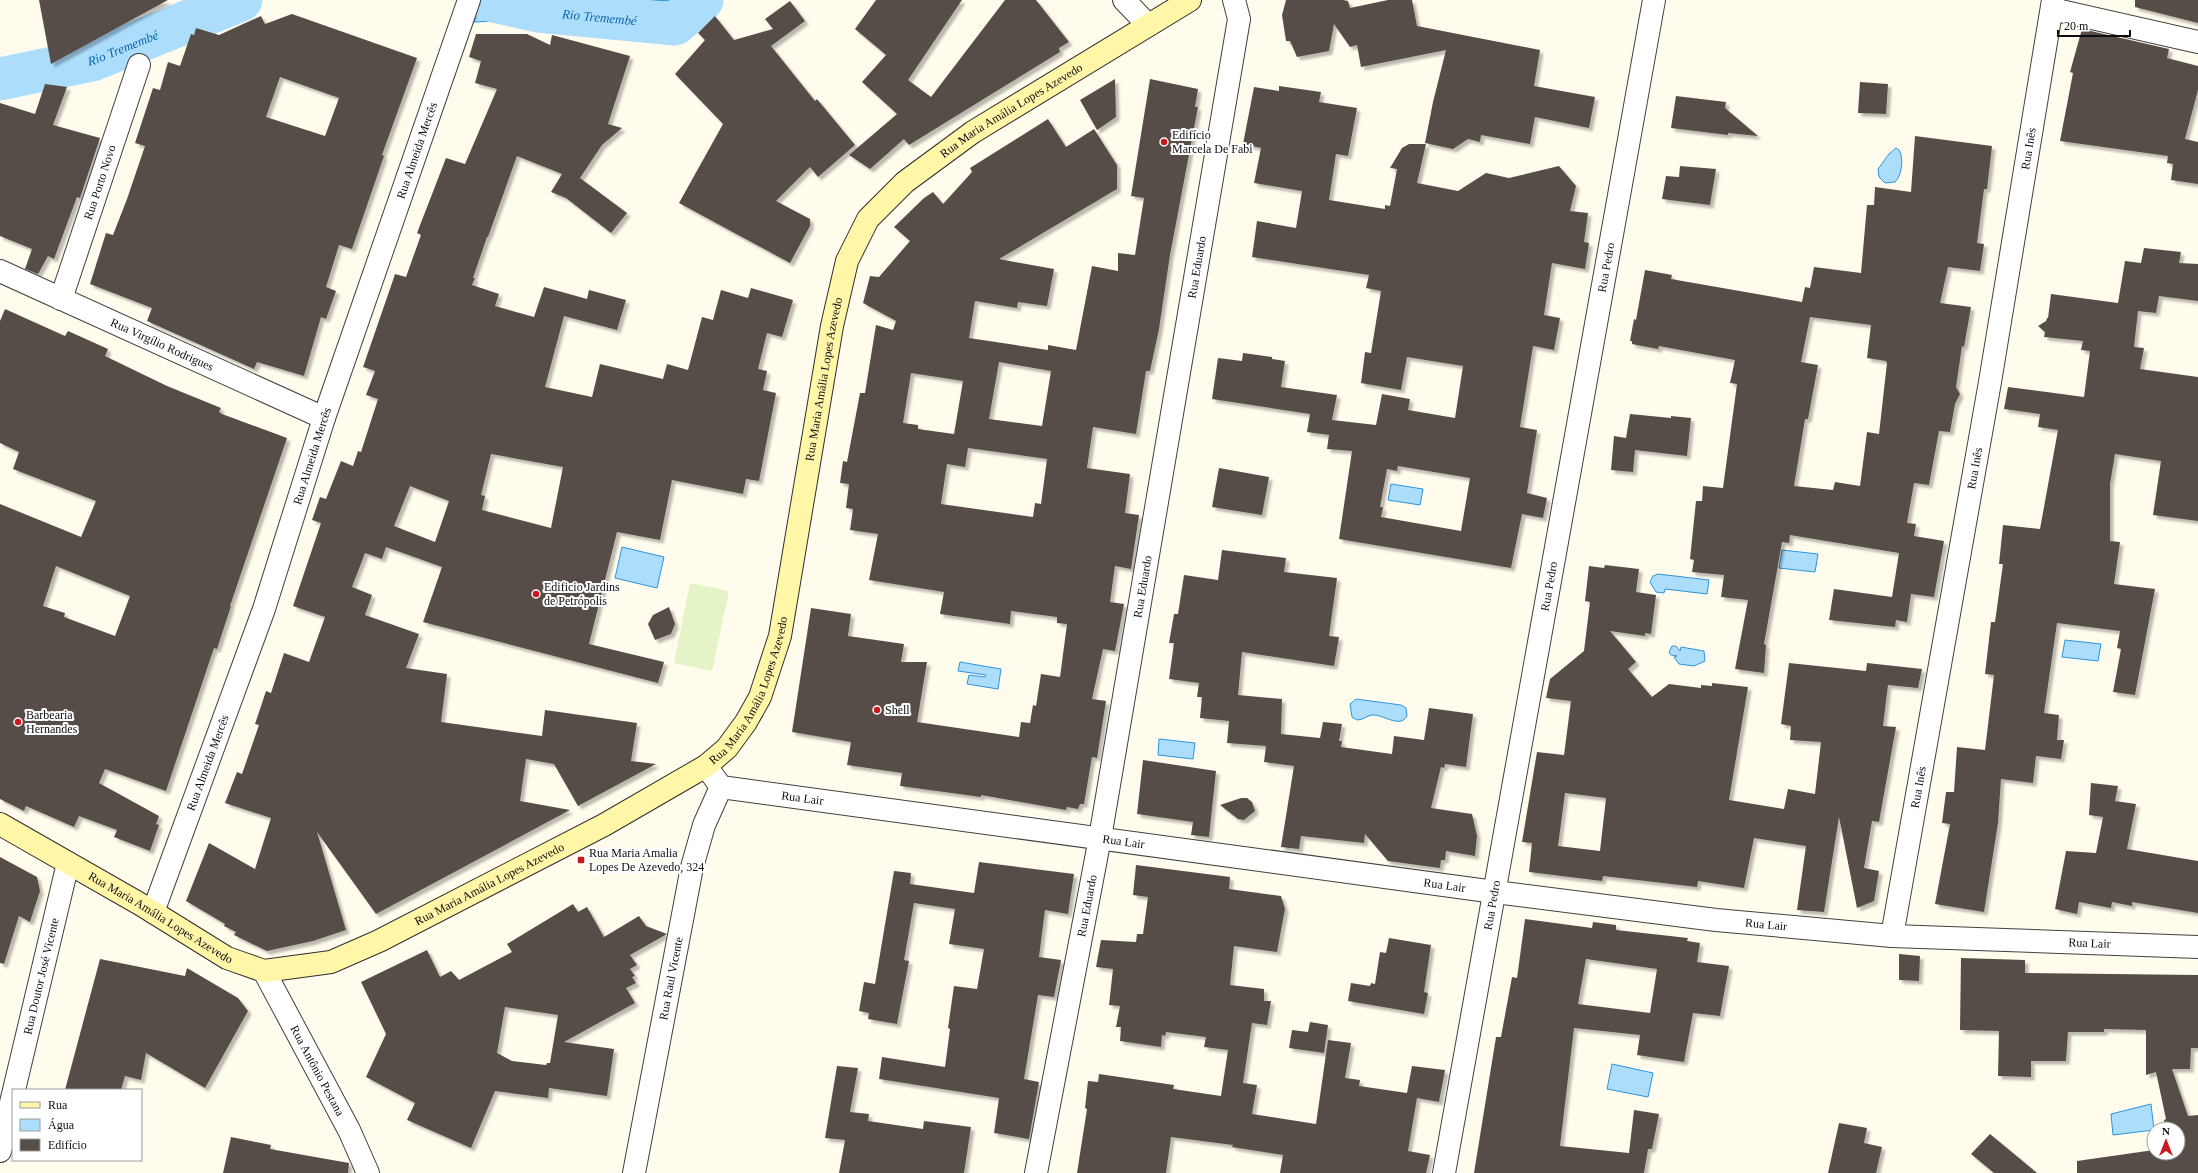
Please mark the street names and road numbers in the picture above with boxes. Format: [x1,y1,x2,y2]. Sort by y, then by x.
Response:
street label: Rua Maria Amália Lopes Azevedo [937,60,1085,161]
street label: Rua Almeida Mercês [394,100,440,201]
street label: Rua Inês [2018,126,2039,171]
street label: Rua Porto Novo [81,143,119,222]
street label: Rua Eduardo [1185,235,1209,299]
street label: Rua Pedro [1595,241,1617,293]
street label: Rua Maria Amália Lopes Azevedo [802,296,845,462]
street label: Rua Virgílio Rodrigues [108,315,216,374]
street label: Rua Almeida Mercês [290,405,334,507]
street label: Rua Inês [1964,446,1985,490]
street label: Rua Eduardo [1130,554,1155,619]
street label: Rua Pedro [1538,560,1560,612]
street label: Rua Maria Amália Lopes Azevedo [706,616,790,767]
street label: Rua Almeida Mercês [184,712,232,813]
street label: Rua Inês [1908,765,1929,809]
street label: Rua Lair [781,788,824,808]
street label: Rua Lair [1102,832,1145,851]
street label: Rua Maria Amália Lopes Azevedo [412,840,566,928]
street label: Rua Maria Amália Lopes Azevedo [86,869,234,966]
street label: Rua Eduardo [1074,874,1100,938]
street label: Rua Lair [1423,875,1466,895]
street label: Rua Pedro [1481,879,1503,931]
street label: Rua Doutor José Vicente [20,916,62,1036]
street label: Rua Lair [1744,916,1788,933]
street label: Rua Lair [2068,935,2111,951]
street label: Rua Raul Vicente [656,936,686,1021]
street label: Rua Antônio Pestana [287,1023,348,1119]

